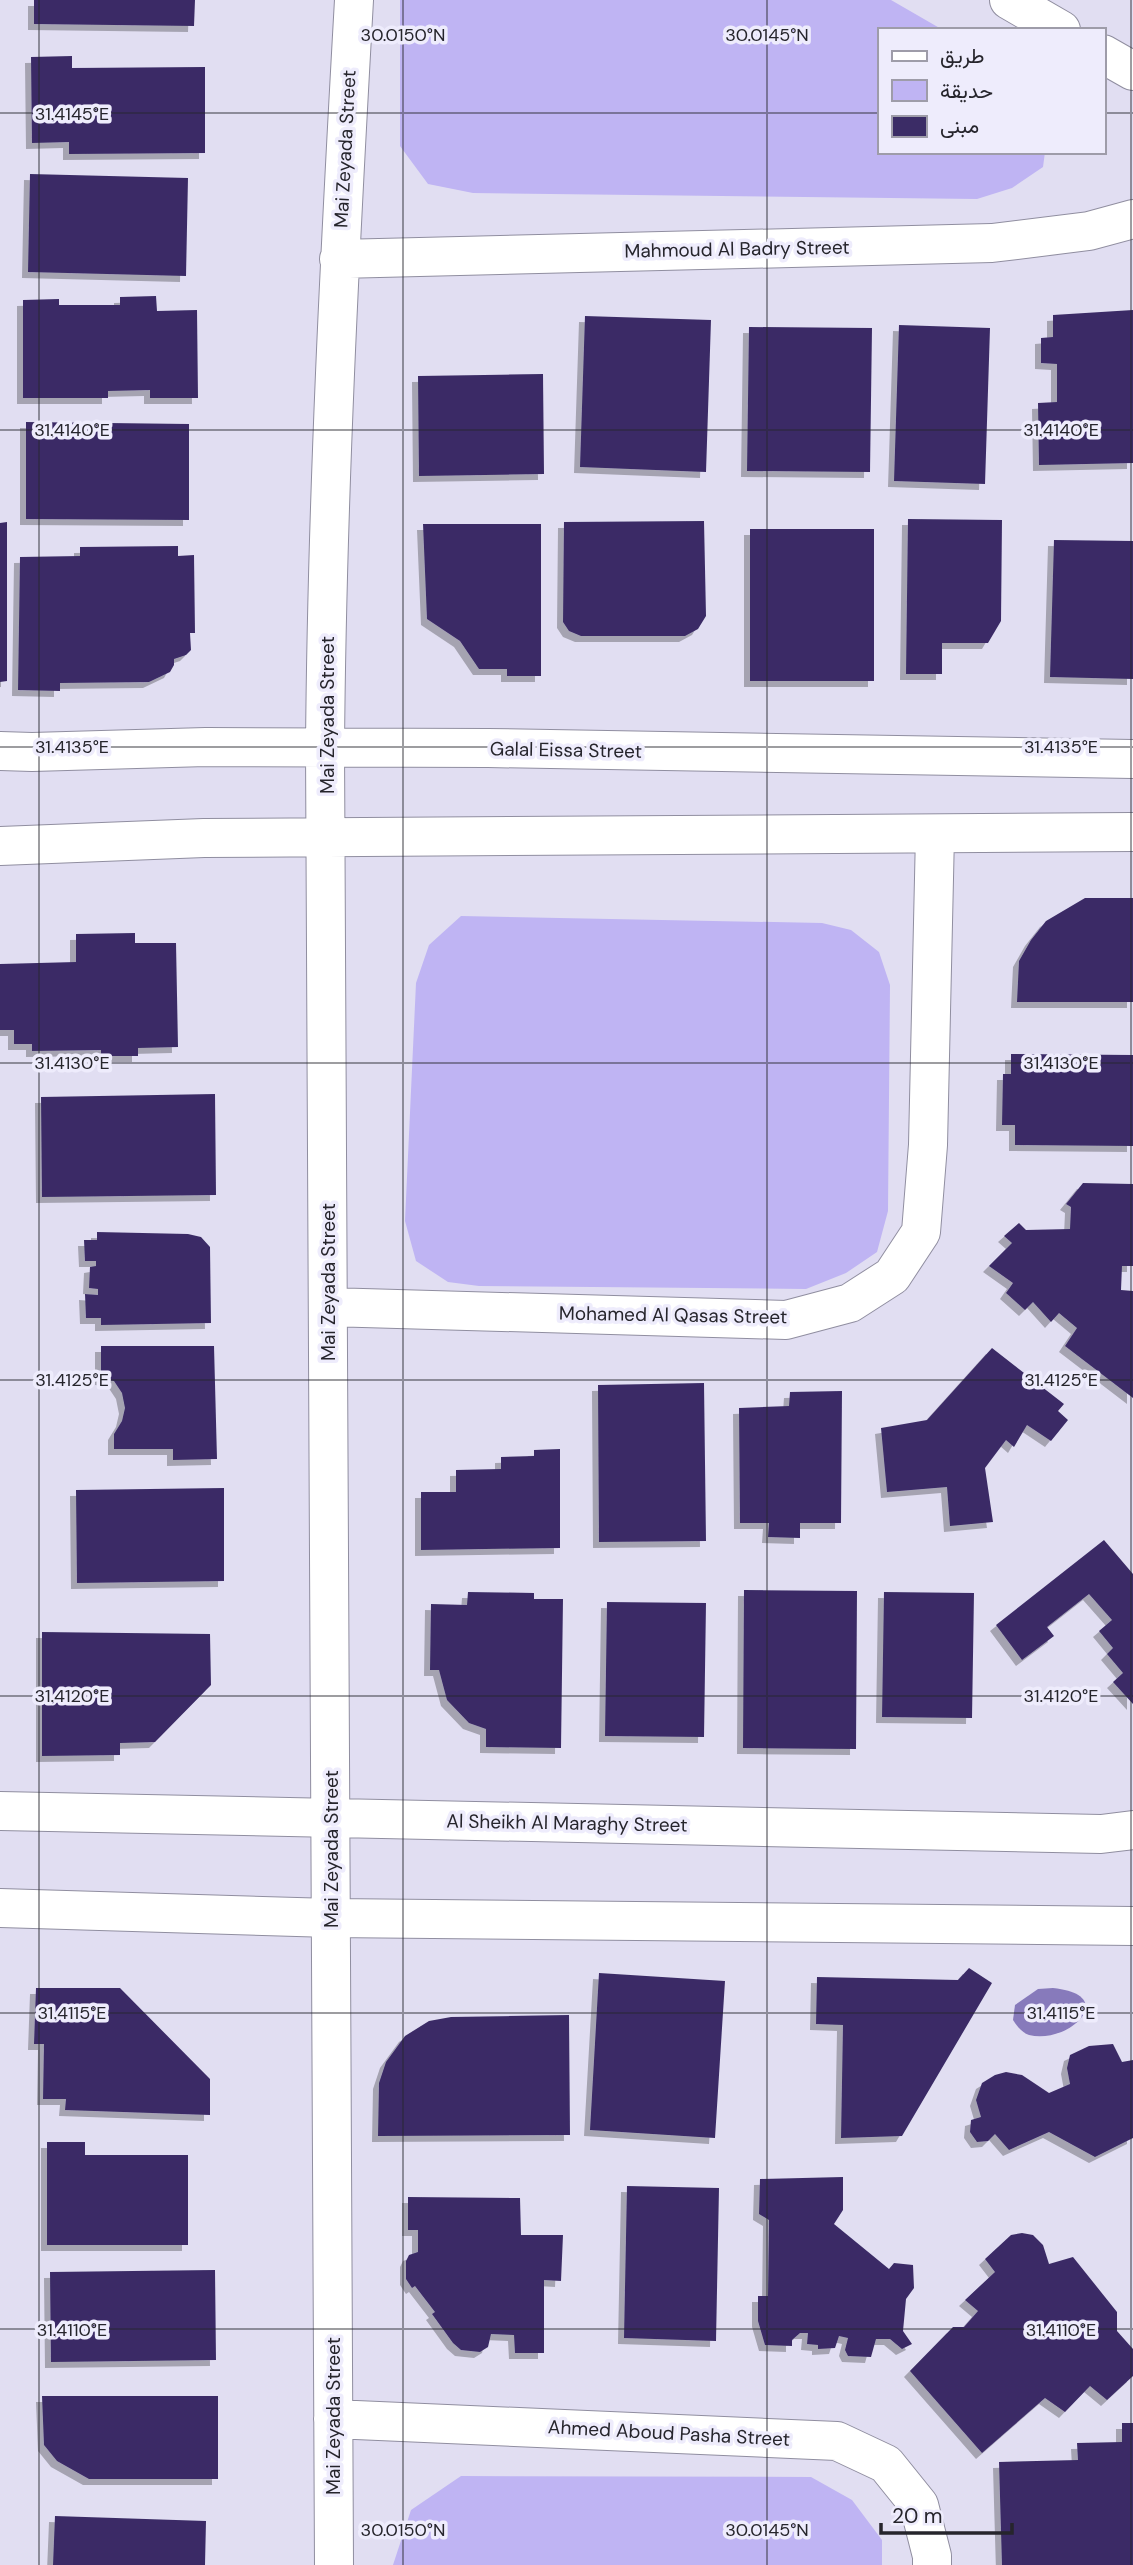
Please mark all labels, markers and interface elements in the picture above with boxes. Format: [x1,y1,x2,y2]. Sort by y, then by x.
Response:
text: 30.0150°N [361,23,445,47]
text: 30.0145°N [725,23,809,47]
legend [878,28,1105,154]
text: طريق [940,42,985,70]
street label: Mai Zeyada Street [328,69,362,229]
text: حديقة [940,77,993,105]
text: 31.4145°E [35,102,109,126]
text: مبنى [940,112,979,140]
street label: Mahmoud Al Badry Street [624,235,850,263]
text: 31.4140°E [34,418,110,442]
text: 31.4140°E [1023,418,1099,442]
street label: Mai Zeyada Street [315,636,340,794]
text: 31.4135°E [35,735,109,759]
text: 31.4135°E [1024,735,1098,759]
street label: Galal Eissa Street [490,736,642,764]
text: 31.4130°E [34,1051,110,1075]
text: 31.4130°E [1023,1051,1099,1075]
street label: Mai Zeyada Street [316,1203,341,1361]
street label: Mohamed Al Qasas Street [559,1301,787,1329]
text: 31.4125°E [35,1368,109,1392]
text: 31.4125°E [1024,1368,1098,1392]
text: 31.4120°E [35,1684,109,1708]
text: 31.4120°E [1024,1684,1098,1708]
street label: Mai Zeyada Street [319,1770,344,1928]
street label: Al Sheikh Al Maraghy Street [446,1808,688,1838]
text: 31.4115°E [38,2001,107,2025]
text: 31.4115°E [1027,2001,1096,2025]
text: 31.4110°E [37,2318,107,2342]
text: 31.4110°E [1026,2318,1096,2342]
street label: Mai Zeyada Street [321,2337,346,2495]
street label: Ahmed Aboud Pasha Street [547,2414,791,2452]
scale bar [881,2492,1012,2536]
text: 20 m [892,2502,943,2530]
text: 30.0150°N [361,2518,445,2542]
text: 30.0145°N [725,2518,809,2542]

